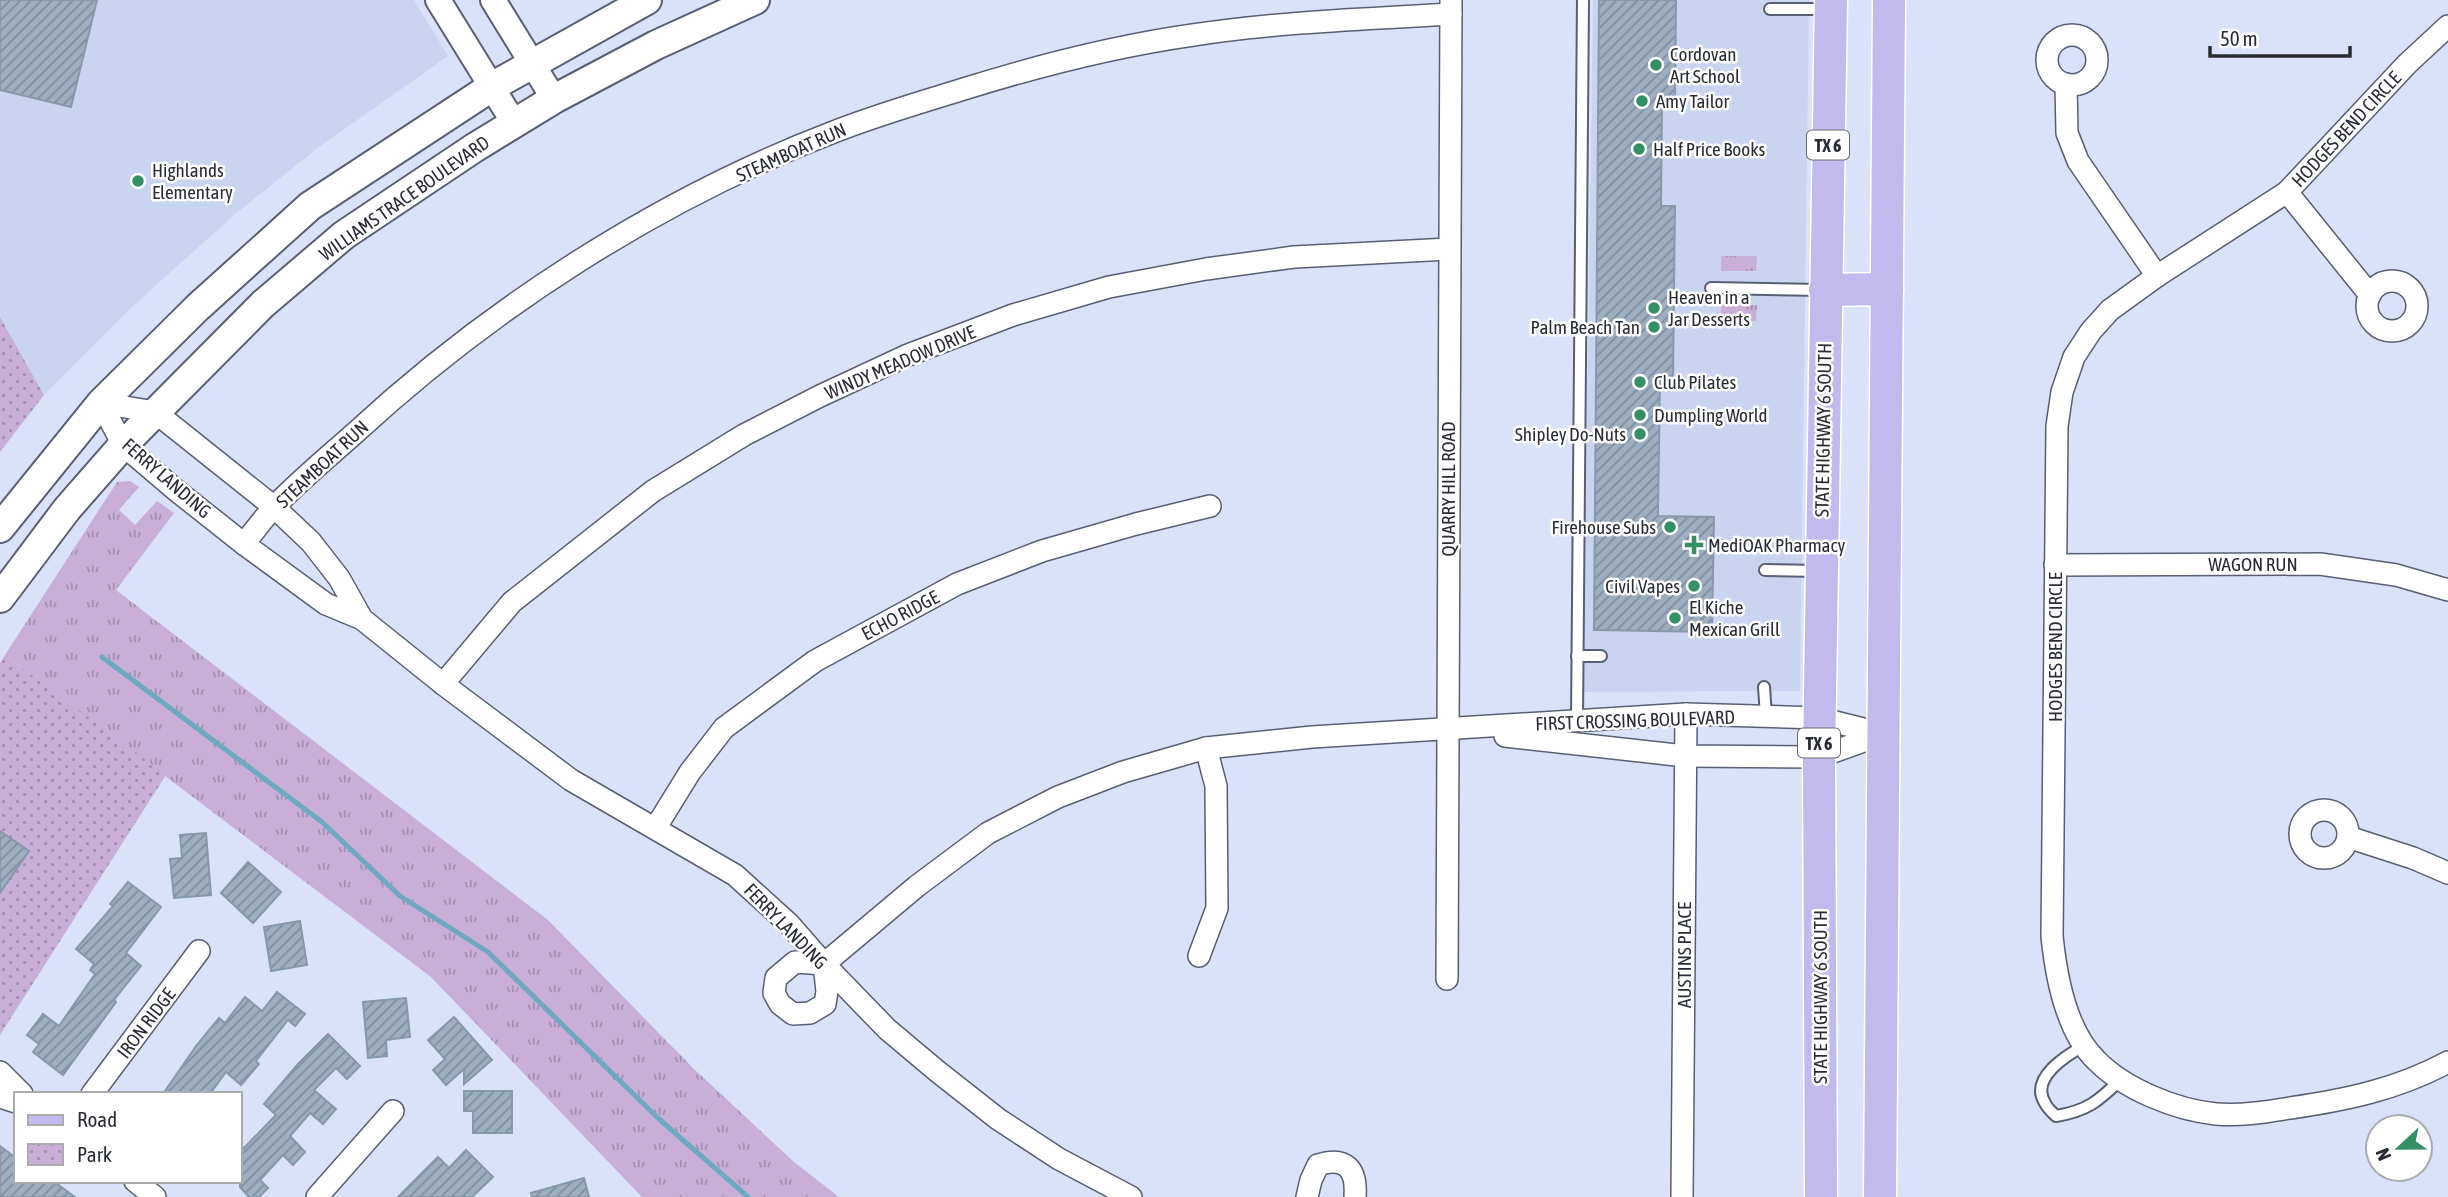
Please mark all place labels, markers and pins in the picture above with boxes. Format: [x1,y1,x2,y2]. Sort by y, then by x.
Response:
place label: Cordovan Art School [1670,43,1740,87]
marker: Cordovan Art School [1648,57,1664,73]
place label: Amy Tailor [1656,90,1729,112]
marker: Amy Tailor [1634,93,1650,109]
place label: Half Price Books [1653,138,1766,160]
marker: Half Price Books [1631,141,1647,157]
place label: Highlands Elementary [152,159,233,203]
marker: Highlands Elementary [130,173,146,189]
place label: Heaven in a Jar Desserts [1668,286,1750,330]
marker: Heaven in a Jar Desserts [1646,300,1662,316]
place label: Palm Beach Tan [1531,316,1640,338]
marker: Palm Beach Tan [1646,319,1662,335]
place label: Club Pilates [1654,371,1736,393]
marker: Club Pilates [1632,374,1648,390]
place label: Dumpling World [1654,404,1768,426]
marker: Dumpling World [1632,407,1648,423]
place label: Shipley Do-Nuts [1515,423,1626,445]
marker: Shipley Do-Nuts [1632,426,1648,442]
place label: Firehouse Subs [1552,516,1656,538]
marker: Firehouse Subs [1662,519,1678,535]
place label: MediOAK Pharmacy [1708,534,1845,556]
marker: MediOAK Pharmacy [1686,537,1702,553]
place label: Civil Vapes [1605,575,1680,597]
marker: Civil Vapes [1686,578,1702,594]
place label: El Kiche Mexican Grill [1689,596,1780,640]
marker: El Kiche Mexican Grill [1667,610,1683,626]

